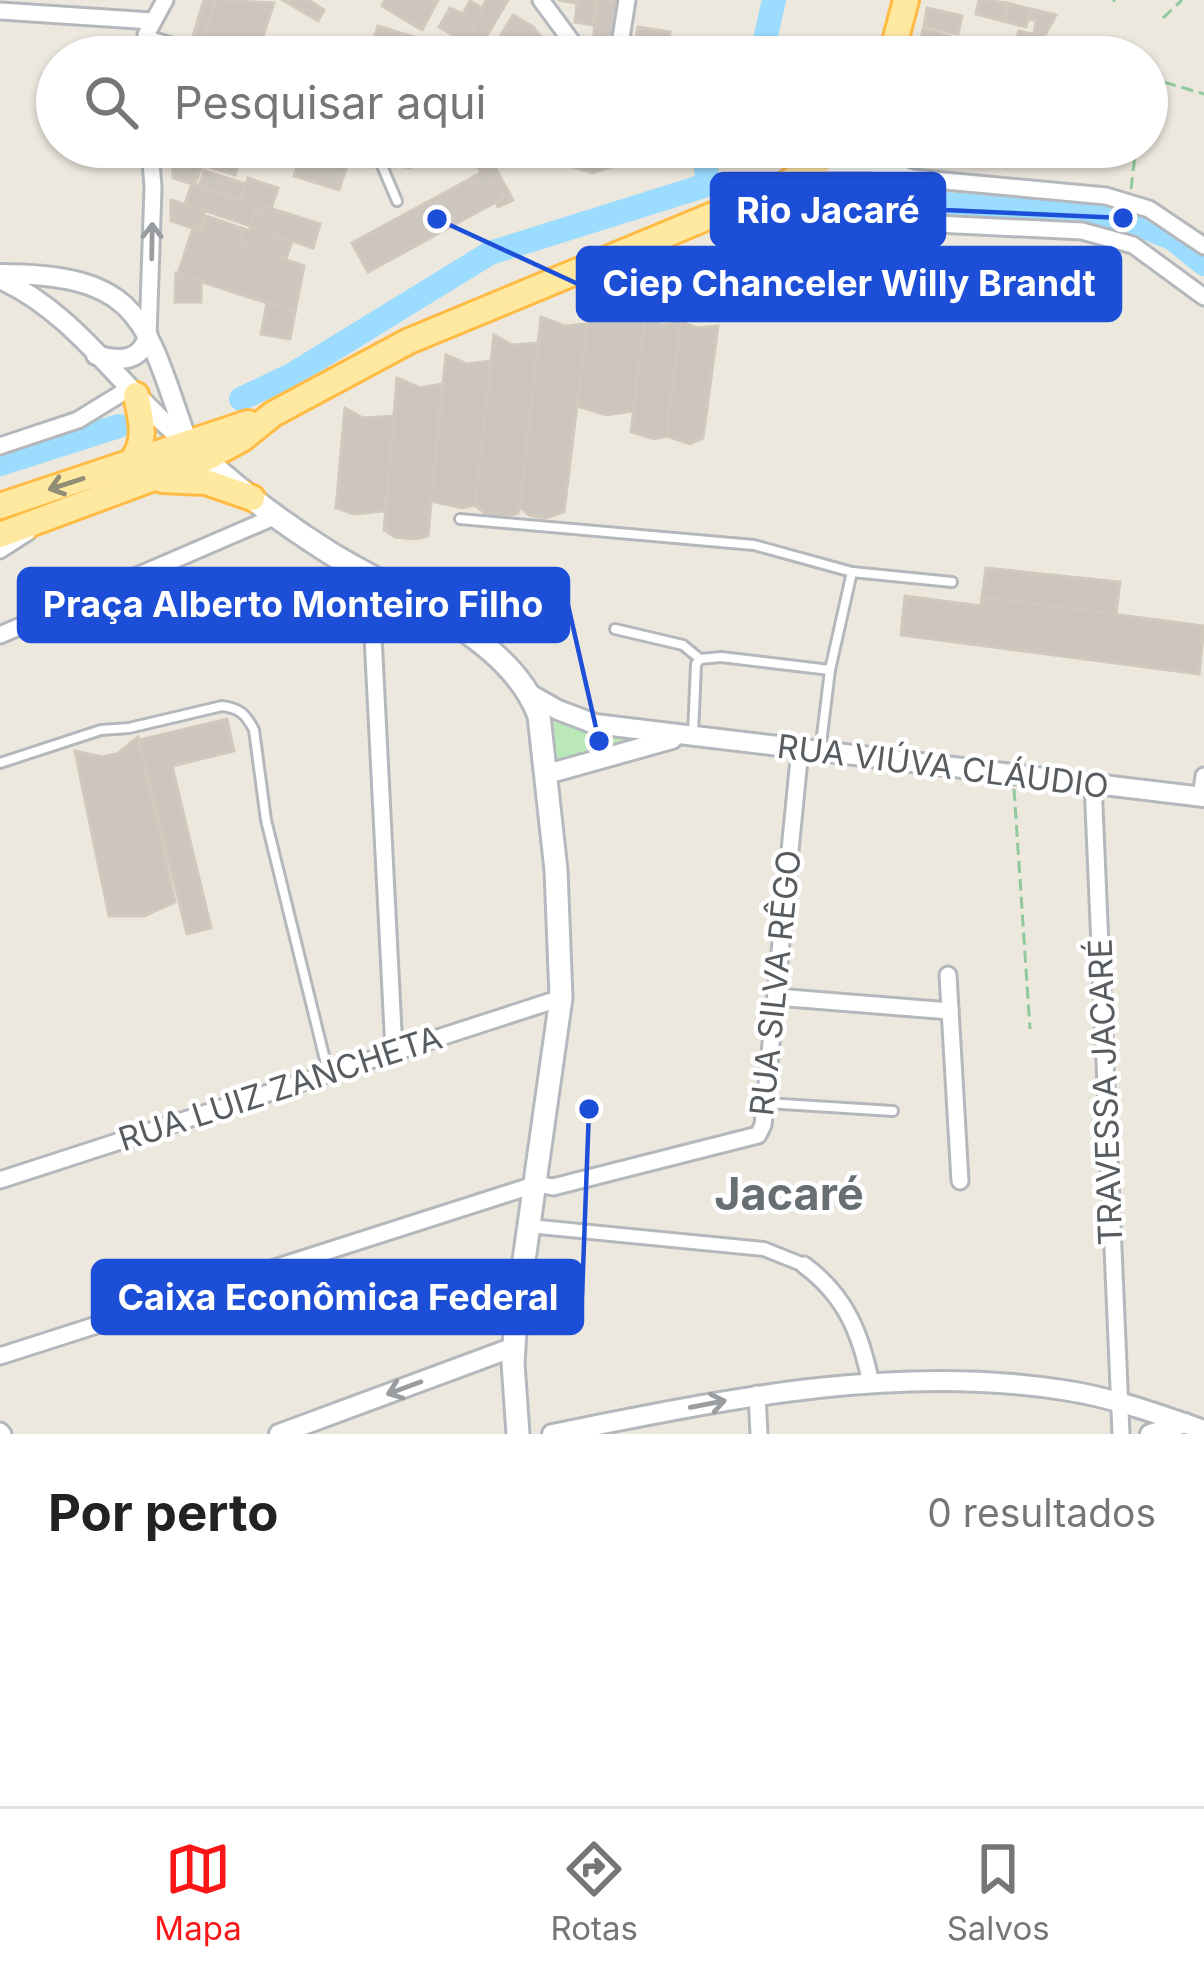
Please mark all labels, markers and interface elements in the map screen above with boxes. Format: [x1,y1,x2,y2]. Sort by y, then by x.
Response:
search box [36,36,1168,168]
icon: search [78,69,144,135]
text: Pesquisar aqui [174,75,487,130]
callout: Rio Jacaré [712,174,944,246]
text: Rio Jacaré [736,188,920,232]
one-way arrow [141,222,164,261]
callout: Ciep Chanceler Willy Brandt [578,248,1120,320]
text: Ciep Chanceler Willy Brandt [602,261,1096,305]
one-way arrow [48,475,86,497]
callout: Praça Alberto Monteiro Filho [19,569,568,641]
text: Praça Alberto Monteiro Filho [43,582,543,626]
street label: RUA VIÚVA CLÁUDIO [775,726,1111,806]
street label: RUA SILVA RÊGO [741,848,809,1118]
street label: TRAVESSA JACARÉ [1080,938,1130,1246]
street label: RUA LUIZ ZANCHETA [113,1017,447,1159]
district label: Jacaré [714,1166,864,1221]
callout: Caixa Econômica Federal [93,1261,582,1333]
text: Caixa Econômica Federal [117,1275,559,1319]
one-way arrow [387,1378,424,1400]
one-way arrow [688,1392,727,1414]
text: Por perto [48,1482,279,1543]
text: 0 resultados [927,1489,1156,1536]
tab: Mapa [154,1836,242,1948]
tab: Rotas [550,1836,638,1948]
tab: Salvos [947,1836,1050,1948]

